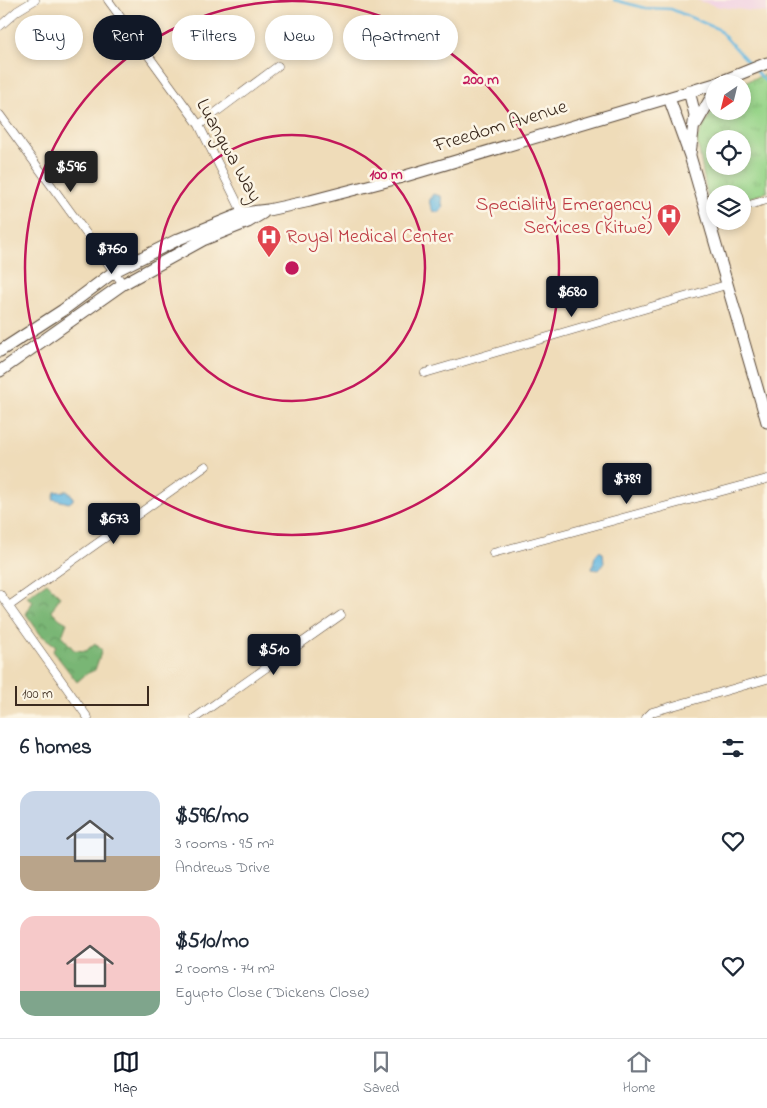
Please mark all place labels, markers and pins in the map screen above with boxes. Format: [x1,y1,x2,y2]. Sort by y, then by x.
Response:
pin: $596 [41,150,101,193]
place label: Speciality Emergency Services (Kitwe) [476,191,652,243]
hospital icon: Speciality Emergency Services (Kitwe) [656,203,682,237]
place label: Royal Medical Center [286,223,454,252]
hospital icon: Royal Medical Center [256,224,282,258]
pin: $760 [82,232,142,275]
centre of rings [283,259,301,277]
pin: $680 [542,276,602,318]
pin: $789 [597,462,657,505]
pin: $673 [84,502,144,545]
pin: $510 [244,634,304,676]

